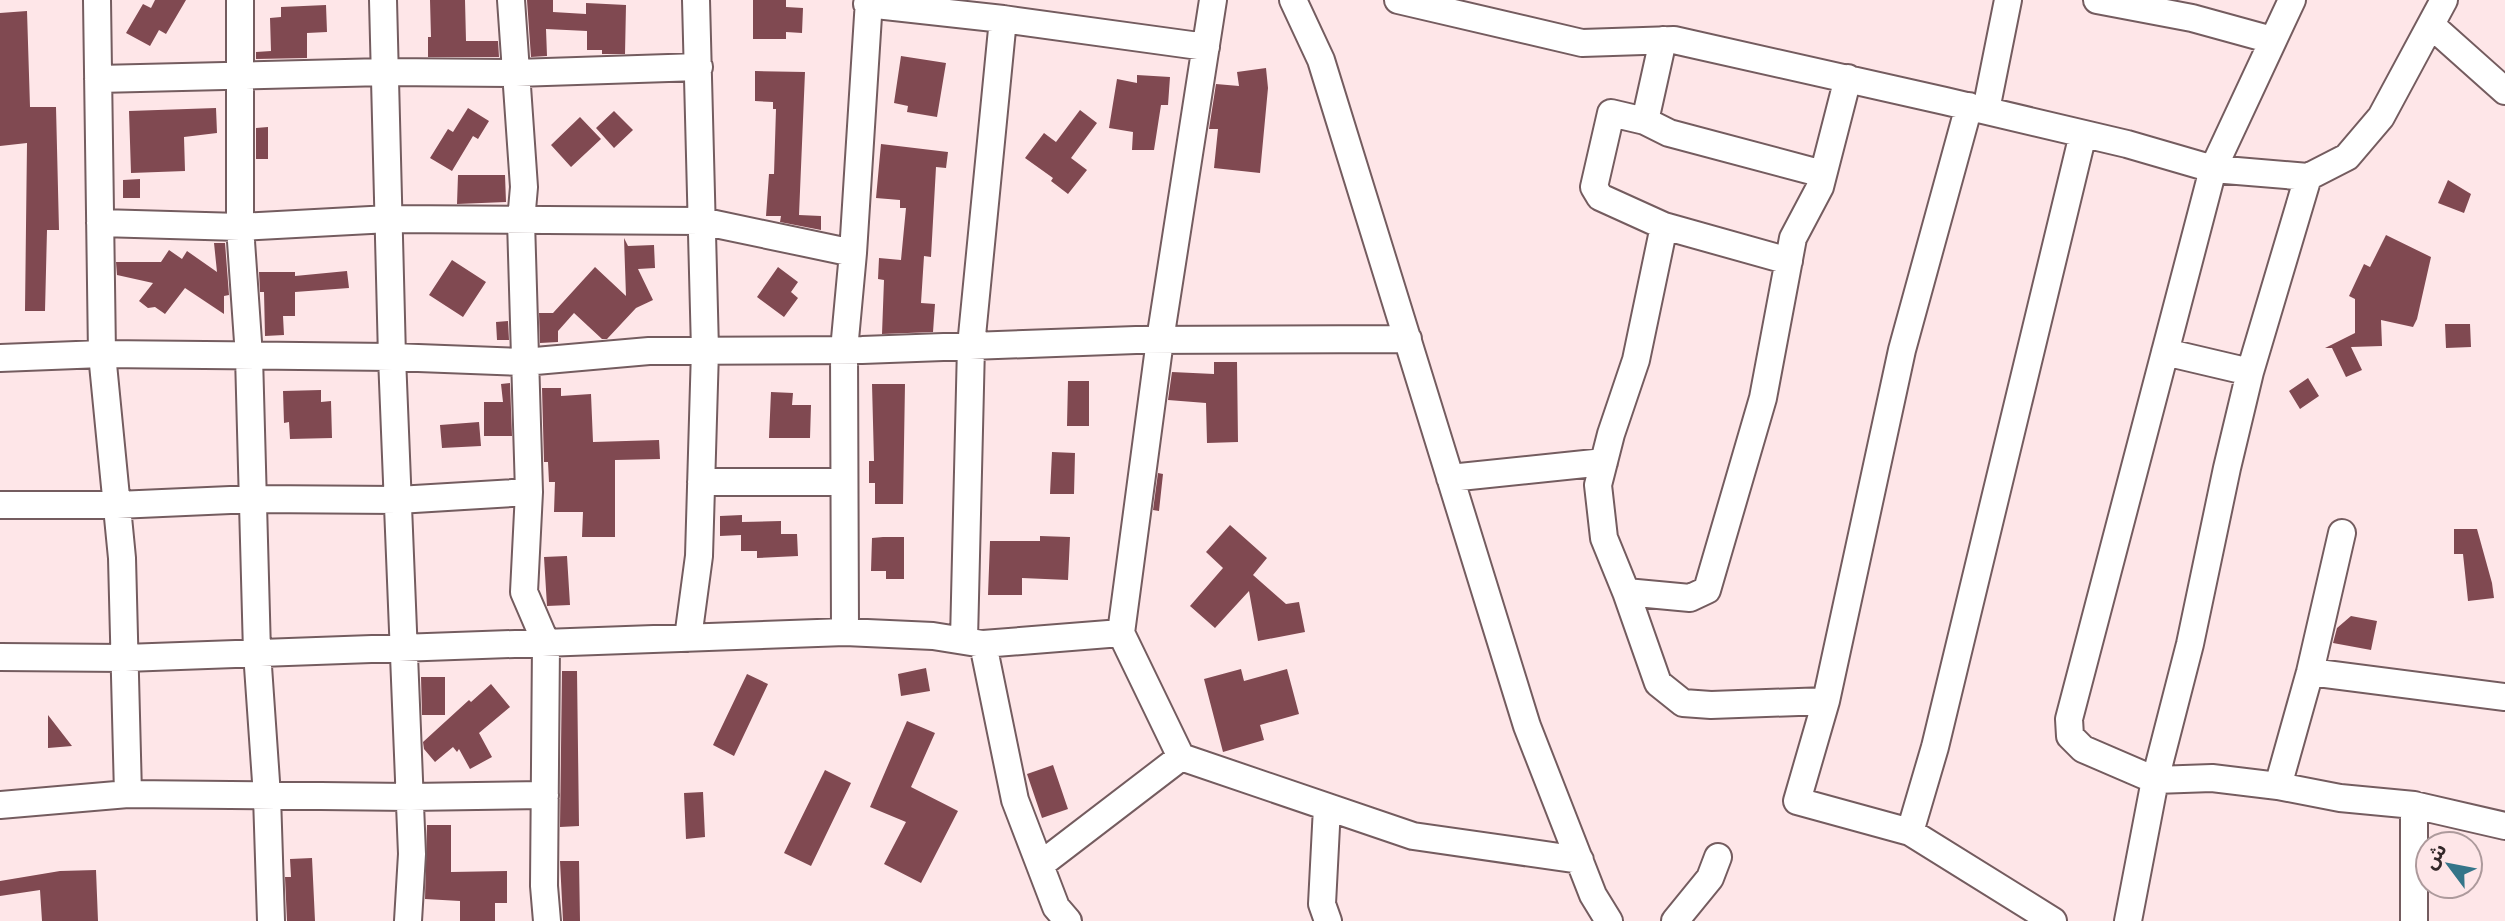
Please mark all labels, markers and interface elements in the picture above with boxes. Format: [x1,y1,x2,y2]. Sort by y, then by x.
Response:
north arrow [2414,830,2484,900]
text: ش [2418,839,2452,873]

